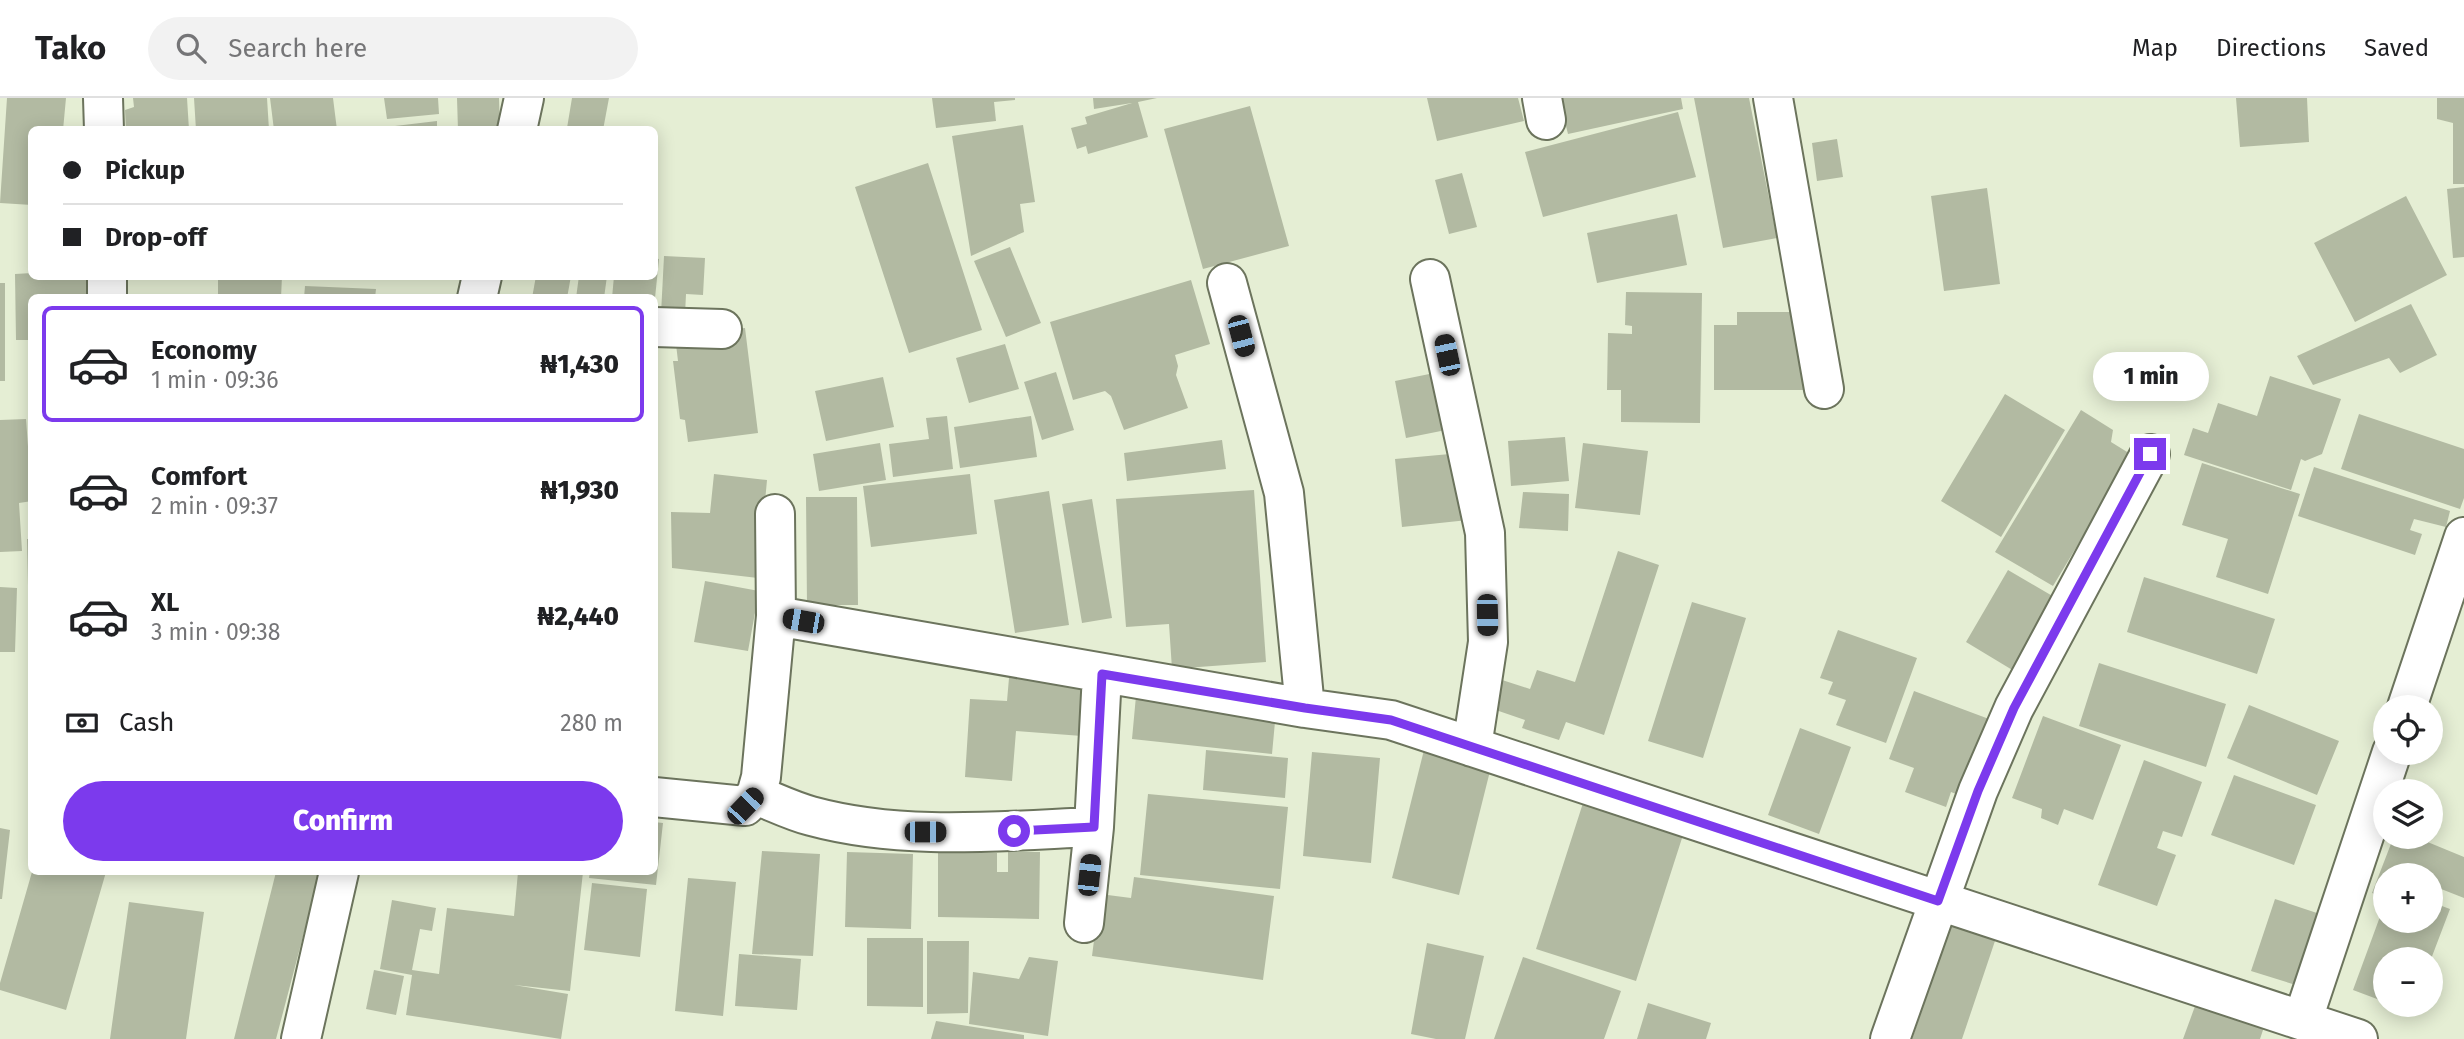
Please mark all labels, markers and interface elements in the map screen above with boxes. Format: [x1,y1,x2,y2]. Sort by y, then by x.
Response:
search box [148,17,638,80]
text: Tako [35,28,106,68]
icon: search [172,29,210,67]
text: Search here [228,33,367,64]
text: Map [2132,34,2178,62]
text: Directions [2216,34,2326,62]
text: Saved [2364,34,2429,62]
text: Pickup [105,155,185,186]
text: Drop-off [105,222,207,253]
car [1226,313,1257,359]
car [1433,332,1462,378]
icon: car [67,333,130,396]
text: Economy [151,335,257,366]
text: ₦1,430 [540,349,619,380]
callout: 1 min [2092,352,2208,402]
text: 1 min [2123,362,2179,390]
text: 1 min · 09:36 [151,366,279,394]
route end [2134,438,2166,470]
icon: car [67,459,130,522]
text: Comfort [151,461,247,492]
text: ₦1,930 [541,475,619,506]
text: 2 min · 09:37 [151,492,278,520]
icon: car [67,585,130,648]
text: XL [151,587,179,618]
car [1477,594,1498,636]
text: ₦2,440 [537,601,619,632]
car [781,607,826,635]
text: 3 min · 09:38 [151,618,281,646]
map controls [2373,695,2443,1017]
button: locate [2373,695,2443,765]
icon: cash [63,704,101,742]
text: Cash [119,707,175,738]
text: 280 m [560,709,623,737]
button: layers [2373,779,2443,849]
button: Confirm [63,781,623,861]
car [723,784,768,828]
route start [998,815,1030,847]
car [905,822,947,843]
car [1077,853,1102,897]
button: + [2373,863,2443,933]
button: − [2373,947,2443,1017]

